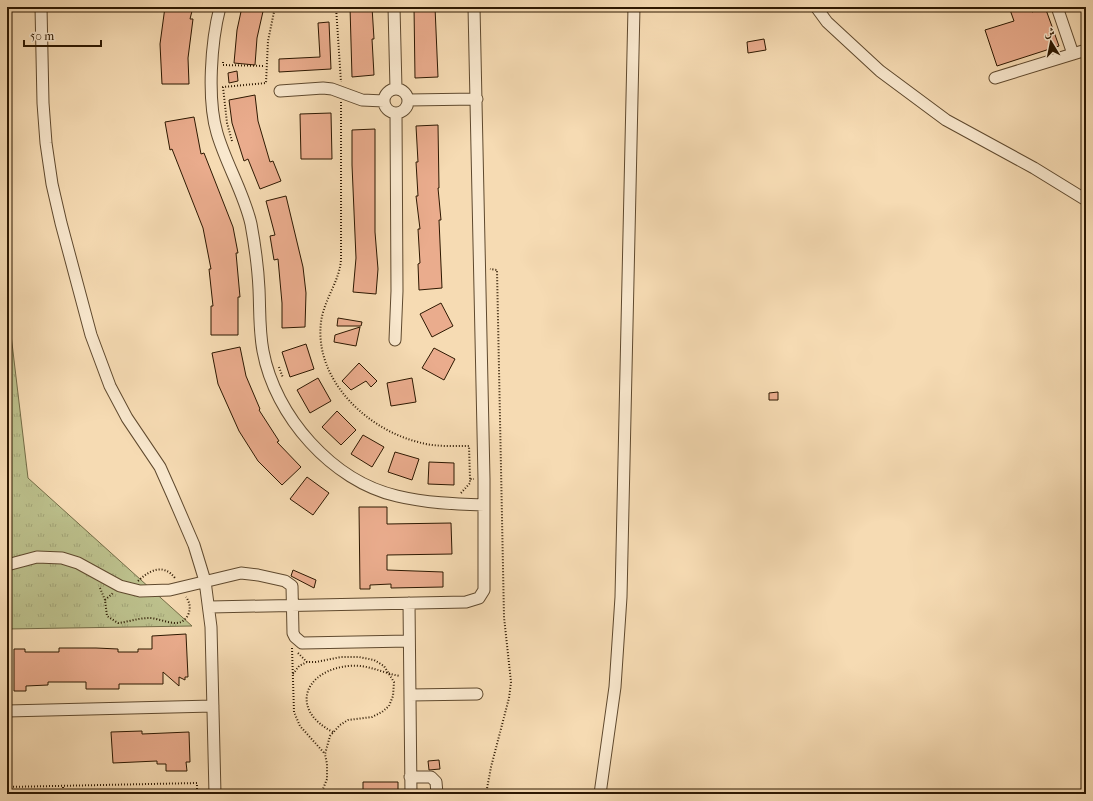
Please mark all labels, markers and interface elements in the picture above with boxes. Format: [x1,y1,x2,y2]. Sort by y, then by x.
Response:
scale bar [24,22,101,48]
north arrow [1031,22,1071,62]
text: ش [1043,25,1056,40]
text: 50 m [30,29,54,43]

